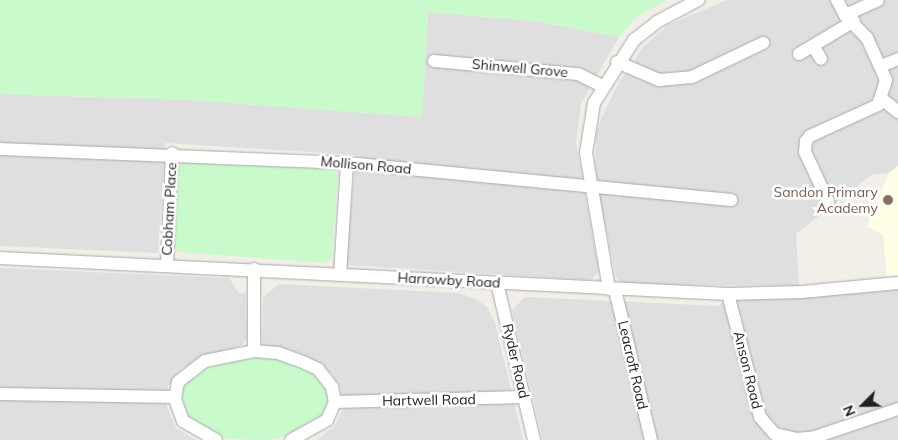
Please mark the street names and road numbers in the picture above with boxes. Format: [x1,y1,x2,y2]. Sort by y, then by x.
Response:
street label: Shinwell Grove [471,55,569,81]
street label: Mollison Road [320,153,412,177]
street label: Cobham Place [158,162,180,256]
street label: Harrowby Road [397,269,501,291]
street label: Leacroft Road [615,319,651,411]
street label: Ryder Road [499,322,533,400]
street label: Anson Road [730,329,766,411]
street label: Hartwell Road [382,391,476,409]

